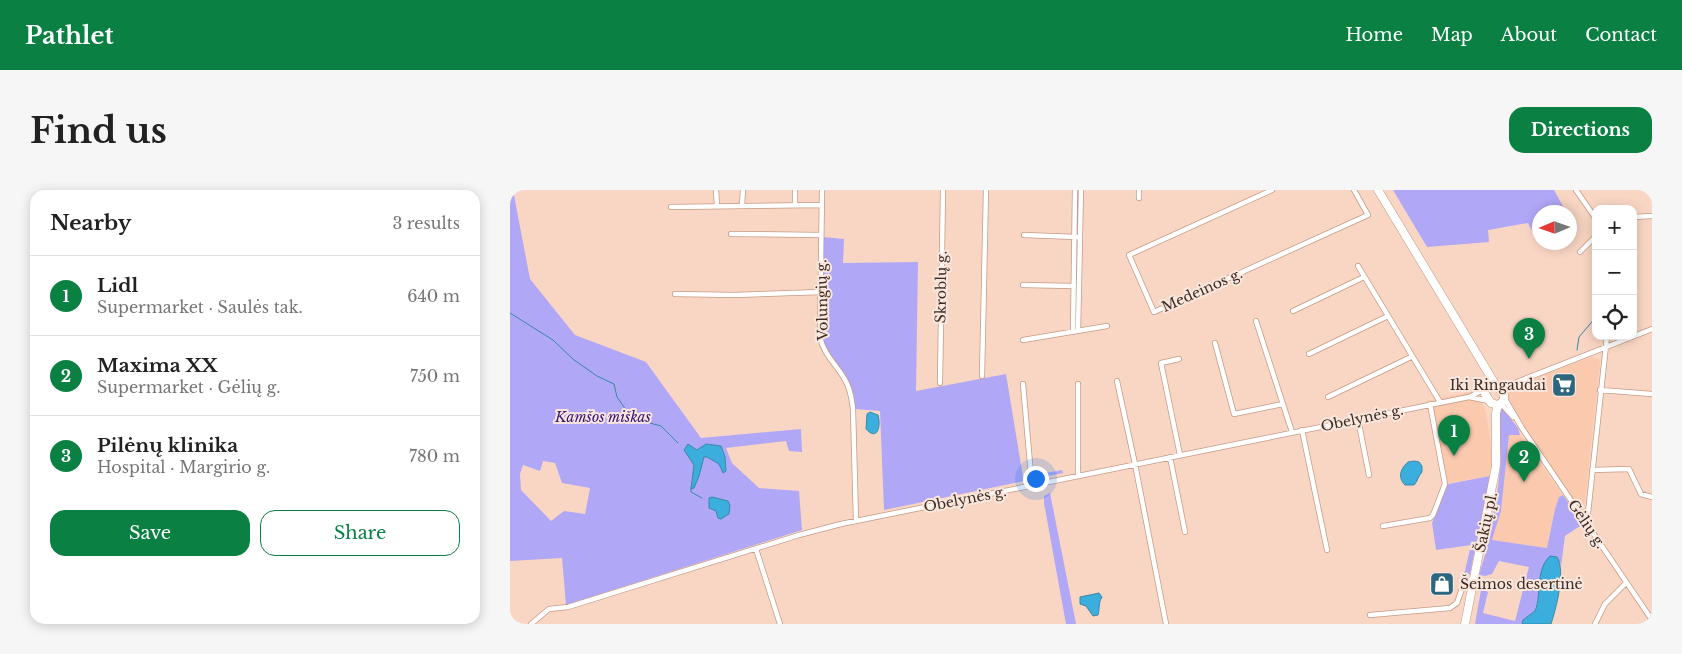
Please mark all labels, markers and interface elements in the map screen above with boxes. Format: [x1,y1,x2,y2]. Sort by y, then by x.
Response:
text: Pathlet [25,21,114,50]
text: Home [1345,24,1403,46]
text: Map [1431,24,1473,46]
text: About [1501,24,1557,46]
text: Contact [1585,24,1657,46]
button: Directions [1509,107,1652,153]
text: Find us [30,109,167,152]
north arrow [1532,205,1577,250]
map controls [1592,205,1637,340]
button: + [1592,205,1637,250]
text: Nearby [50,210,131,236]
text: 3 results [392,213,460,233]
button: − [1592,250,1637,295]
street label: Skroblų g. [931,251,951,323]
street label: Volungių g. [812,259,832,342]
street label: Medeinos g. [1159,264,1245,316]
text: Lidl [97,274,138,297]
text: 1 [63,286,69,306]
text: 640 m [407,286,460,306]
button: locate [1592,295,1637,340]
text: Supermarket · Saulės tak. [97,297,303,317]
pin: 3 [1513,318,1545,359]
text: Maxima XX [97,354,218,377]
text: 2 [61,366,71,386]
text: 750 m [410,366,460,386]
supermarket icon: Iki Ringaudai [1551,372,1577,398]
place label: Iki Ringaudai [1450,376,1546,394]
text: Supermarket · Gėlių g. [97,377,280,397]
street label: Obelynės g. [1319,400,1405,436]
park label: Kamšos miškas [554,408,651,426]
pin: 1 [1438,415,1470,456]
text: Pilėnų klinika [97,434,238,457]
pin: 2 [1508,441,1540,482]
text: 3 [61,446,71,466]
text: 780 m [409,446,460,466]
text: Hospital · Margirio g. [97,457,270,477]
your location [1023,466,1049,492]
street label: Obelynės g. [922,482,1008,516]
street label: Šakių pl. [1470,490,1501,554]
street label: Gėlių g. [1564,496,1610,552]
button: Save [50,510,250,556]
button: Share [260,510,460,556]
shop icon: Šeimos desertinė [1429,571,1455,597]
place label: Šeimos desertinė [1460,574,1583,593]

